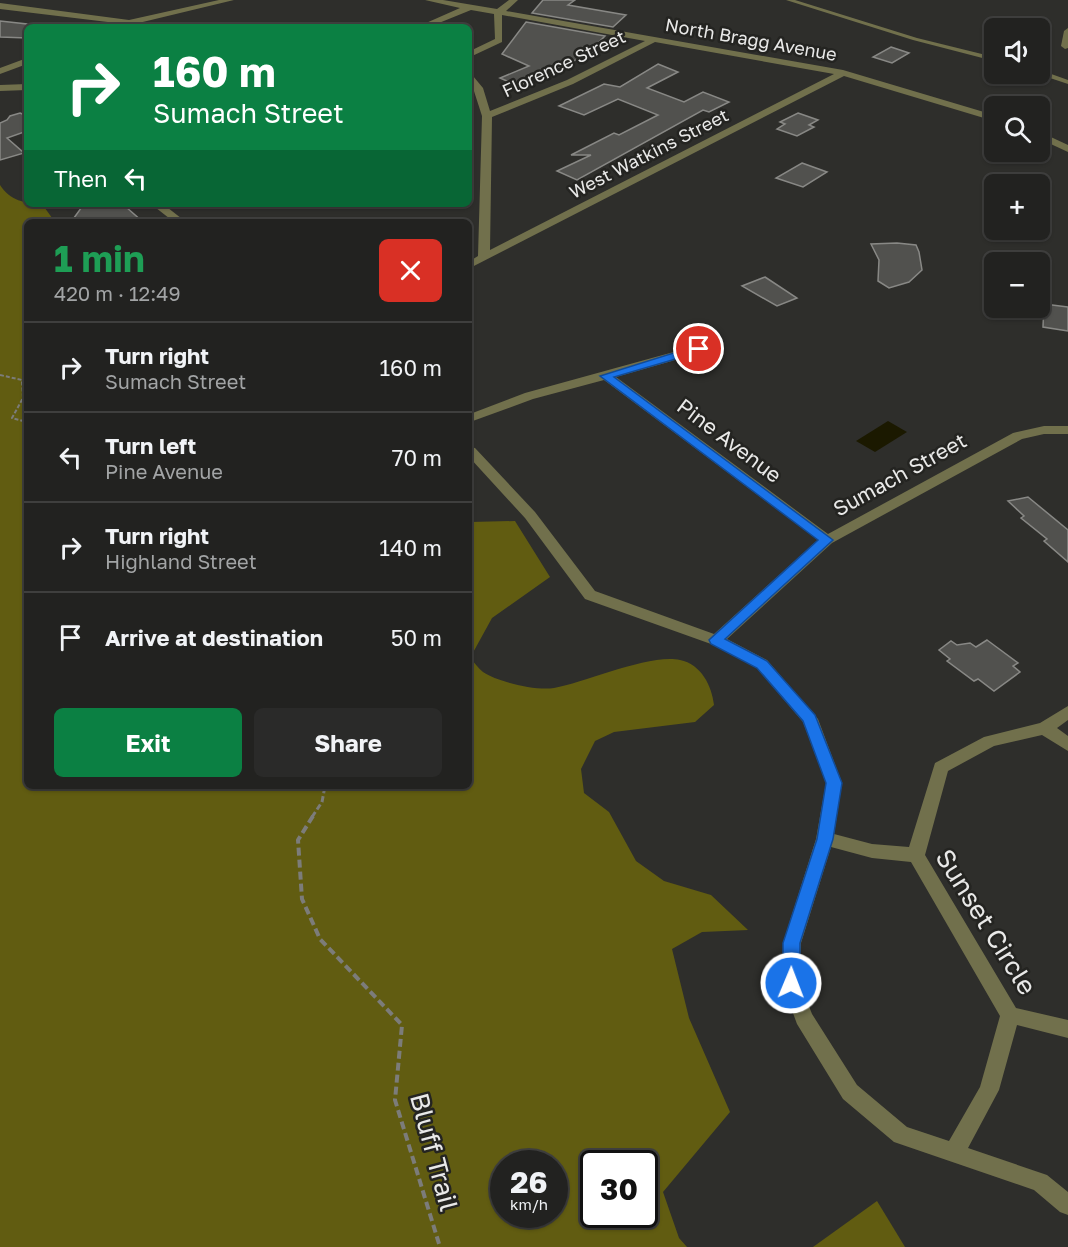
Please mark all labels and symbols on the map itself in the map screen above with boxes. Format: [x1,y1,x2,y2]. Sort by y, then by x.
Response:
street label: North Bragg Avenue [664,13,839,65]
street label: Florence Street [498,25,629,101]
street label: West Watkins Street [565,103,732,203]
pin [673,323,724,374]
street label: Pine Avenue [672,393,787,488]
street label: Sumach Street [828,427,971,521]
street label: Sunset Circle [929,843,1044,1000]
position arrow [759,951,823,1015]
street label: Bluff Trail [404,1089,465,1214]
speed limit sign: 30 [580,1150,658,1228]

